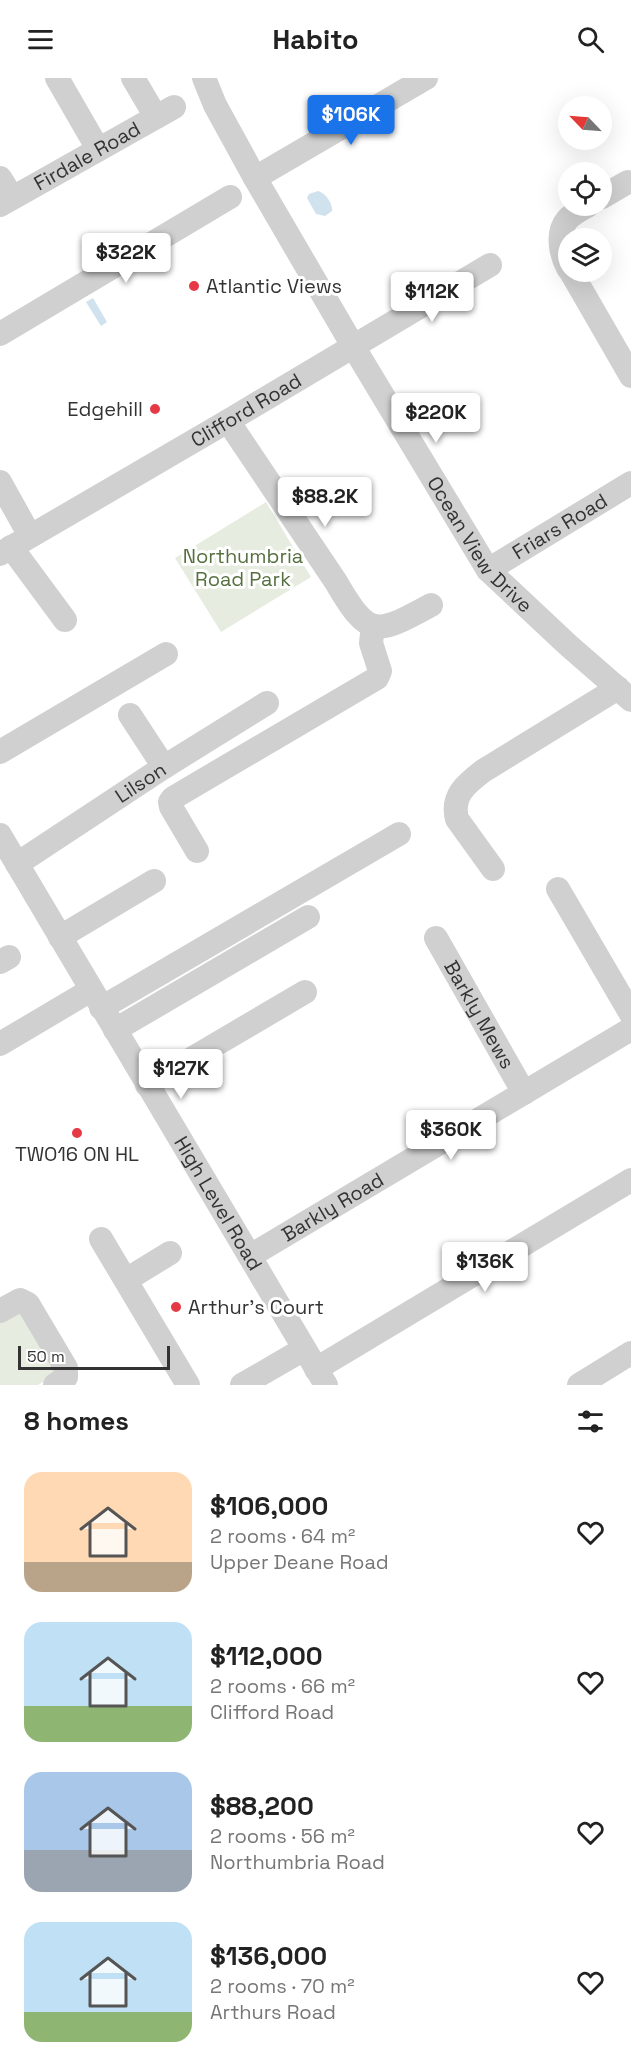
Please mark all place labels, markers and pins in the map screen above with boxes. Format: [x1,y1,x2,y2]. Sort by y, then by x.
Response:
pin: $106K [309,95,393,146]
pin: $322K [84,233,168,284]
pin: $112K [390,272,474,323]
place label: Atlantic Views [206,273,342,299]
marker: Atlantic Views [187,279,201,293]
pin: $220K [394,393,478,444]
place label: Edgehill [67,396,143,422]
marker: Edgehill [148,402,162,416]
pin: $88.2K [276,477,374,528]
pin: $127K [139,1049,223,1100]
pin: $360K [409,1110,493,1161]
marker: TWO16 ON HL [70,1126,84,1140]
place label: TWO16 ON HL [15,1141,139,1167]
pin: $136K [443,1242,527,1293]
place label: Arthur's Court [188,1294,324,1320]
marker: Arthur's Court [169,1300,183,1314]

